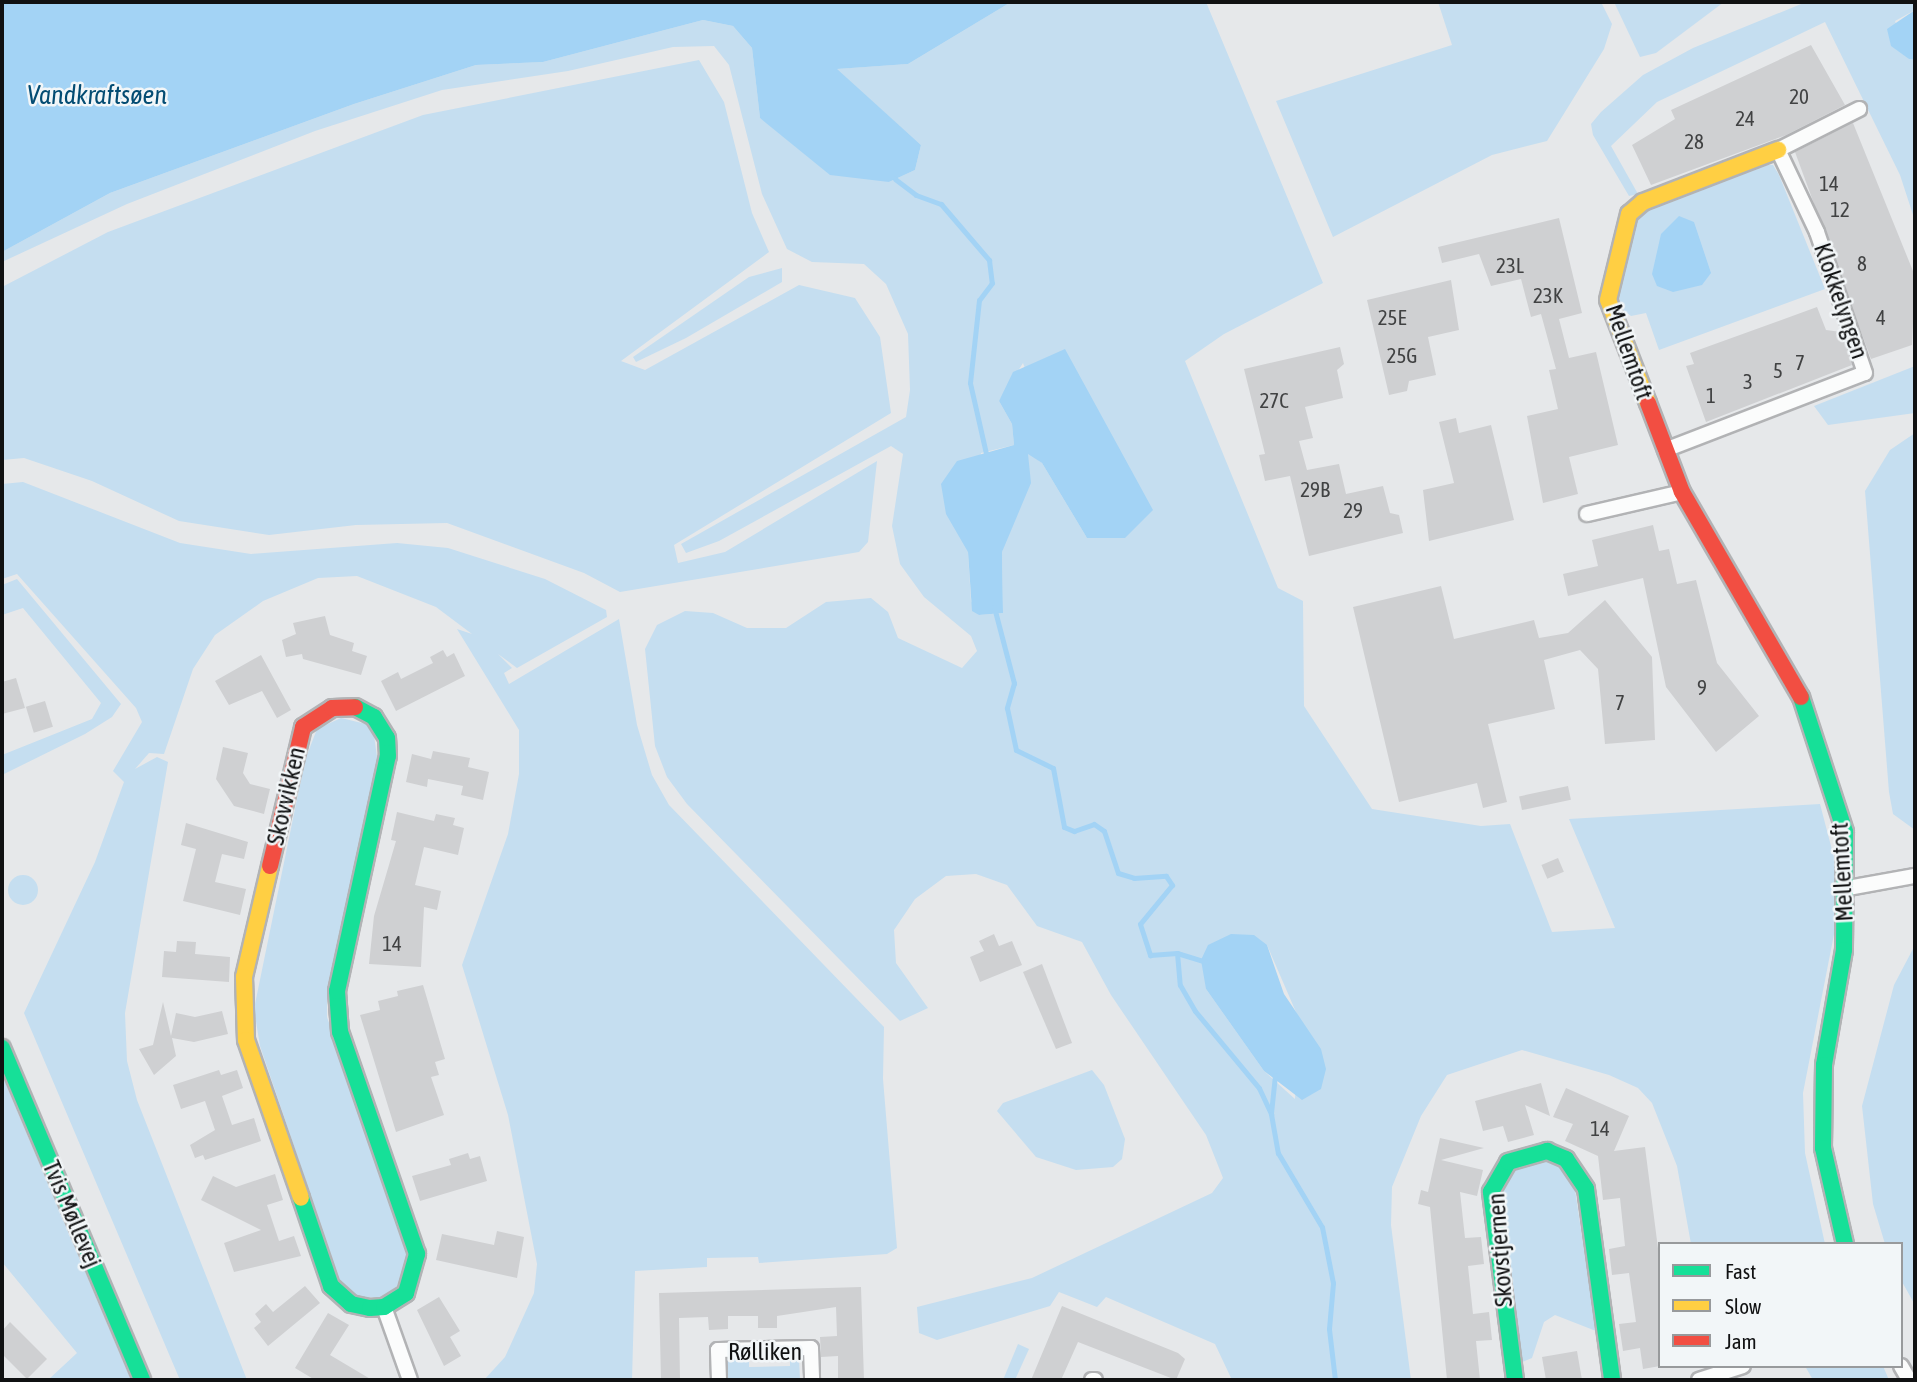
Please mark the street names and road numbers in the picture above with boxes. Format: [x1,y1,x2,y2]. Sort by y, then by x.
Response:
street label: Klokkelyngen [1808,239,1874,363]
street label: Mellemtoft [1599,300,1659,404]
street label: Skovvikken [261,744,311,848]
street label: Mellemtoft [1825,822,1859,922]
street label: Tvis Møllevej [37,1156,107,1272]
street label: Skovstjernen [1482,1192,1518,1308]
street label: Rølliken [728,1338,802,1366]

